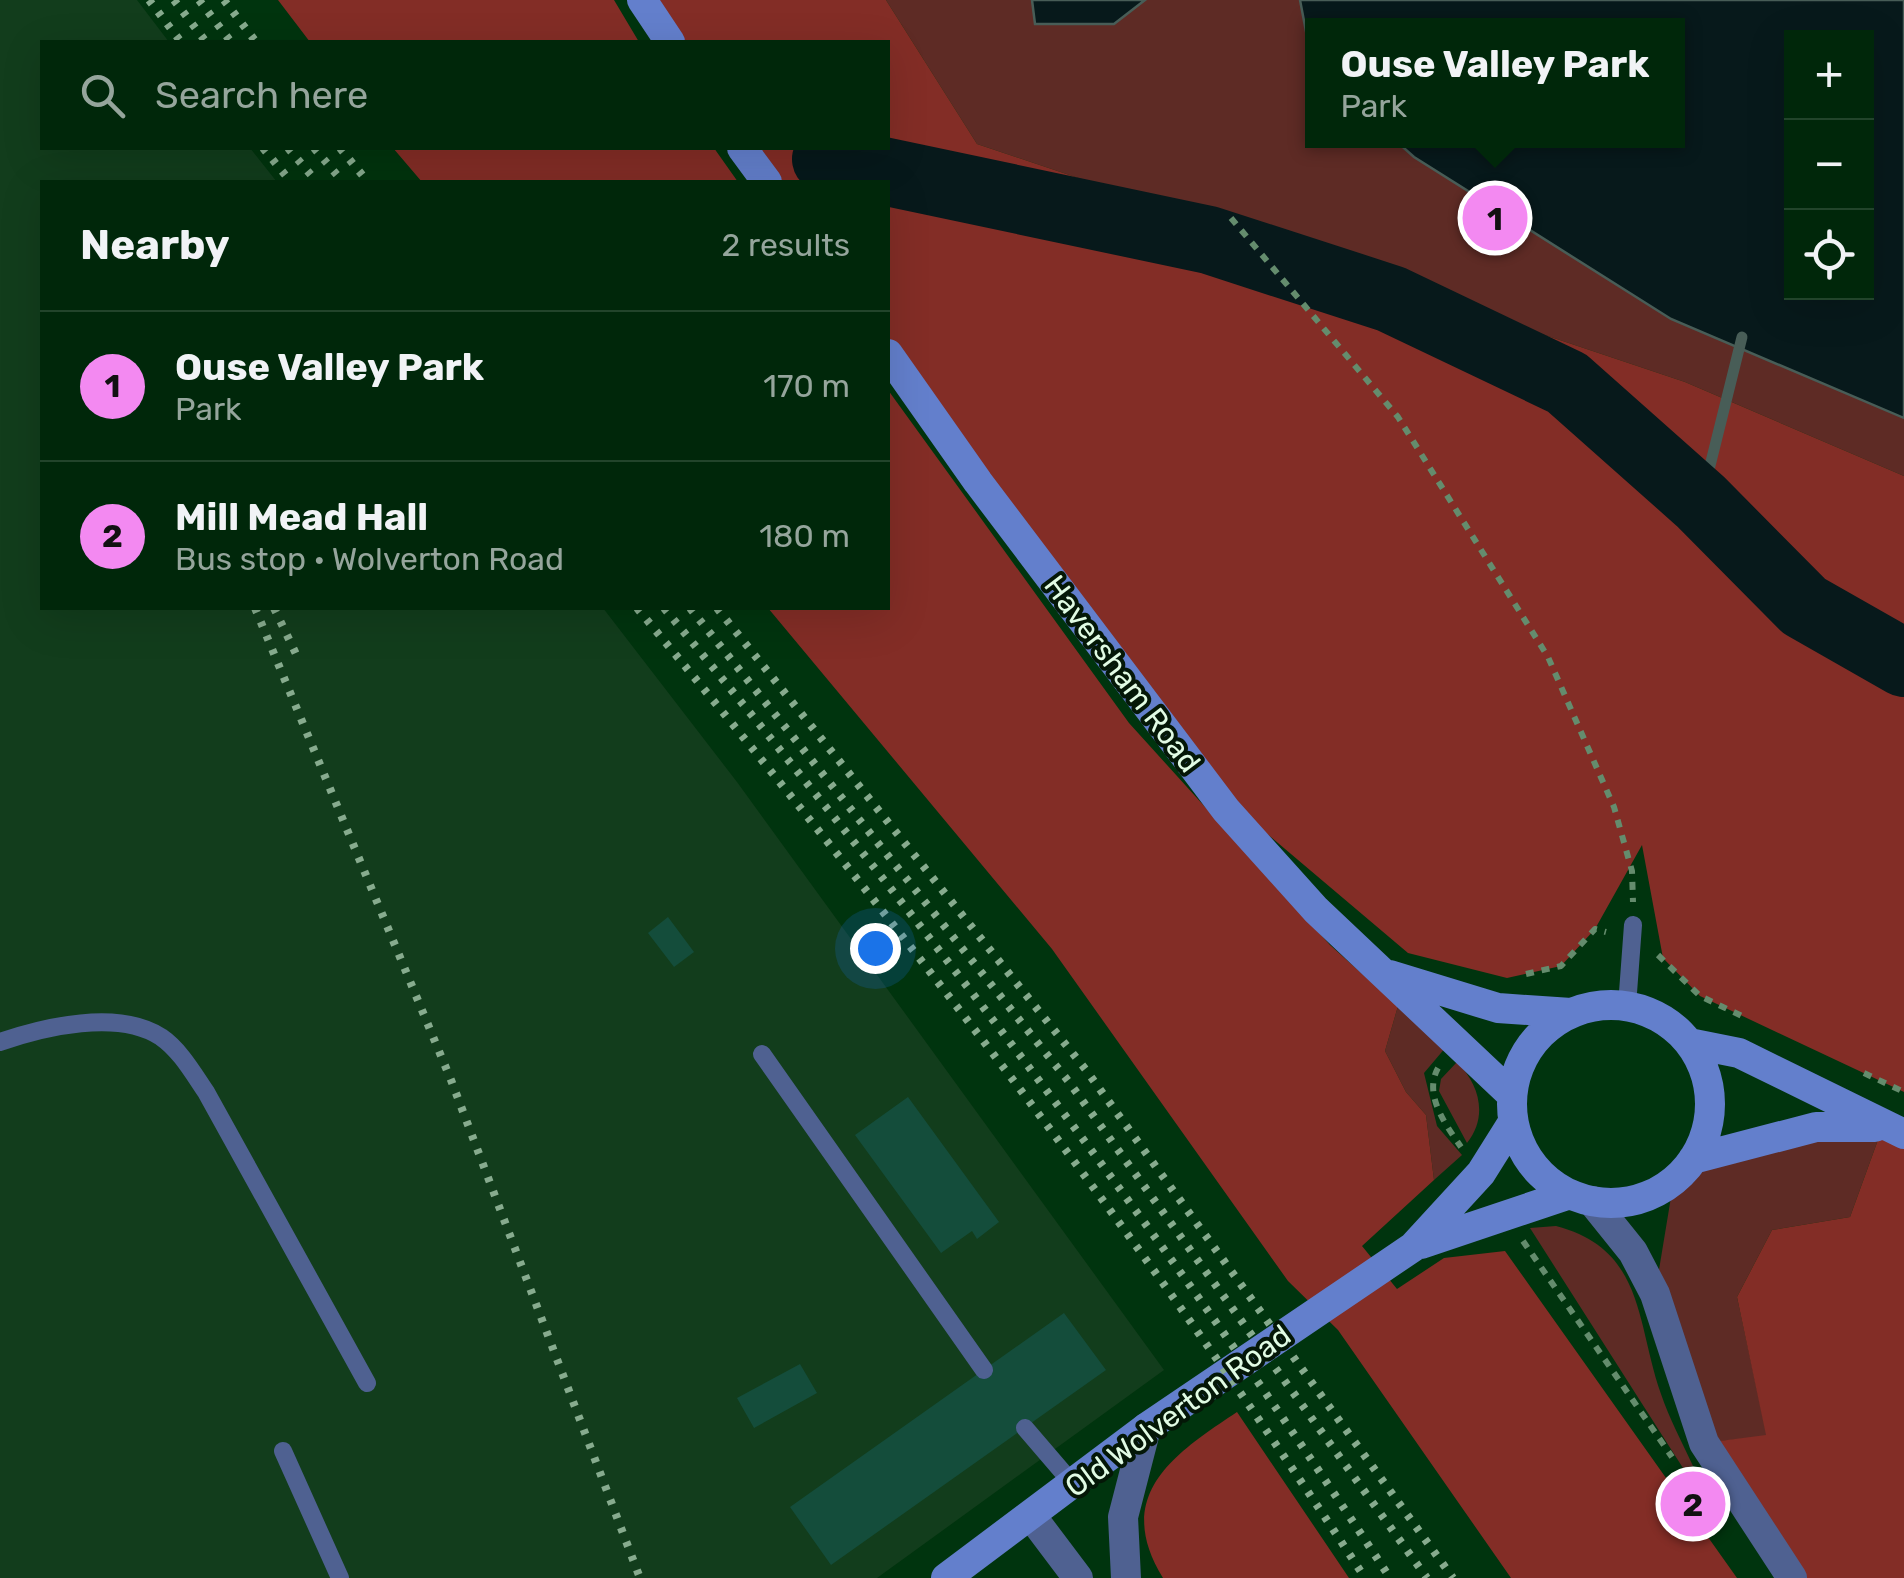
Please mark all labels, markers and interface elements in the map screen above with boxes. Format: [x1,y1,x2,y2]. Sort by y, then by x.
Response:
popup [1305,18,1685,148]
map controls [1784,30,1874,300]
button: + [1784,30,1874,120]
search box [40,40,890,150]
text: Ouse Valley Park [1340,41,1650,87]
icon: search [75,68,130,123]
text: Search here [155,72,368,118]
text: Park [1340,87,1407,125]
button: − [1784,120,1874,210]
pin: 1 [1462,180,1528,256]
button: locate [1784,210,1874,300]
text: Nearby [80,220,230,270]
text: 2 results [721,226,850,264]
text: Ouse Valley Park [175,344,484,390]
text: 1 [105,367,120,405]
text: 170 m [763,367,850,405]
text: Park [175,390,242,428]
text: Mill Mead Hall [175,494,428,540]
text: 2 [102,517,123,555]
text: 180 m [759,517,850,555]
text: Bus stop · Wolverton Road [175,540,564,578]
street label: Haversham Road [1036,568,1208,780]
your location [850,923,901,974]
street label: Old Wolverton Road [1058,1317,1298,1505]
pin: 2 [1660,1466,1726,1542]

